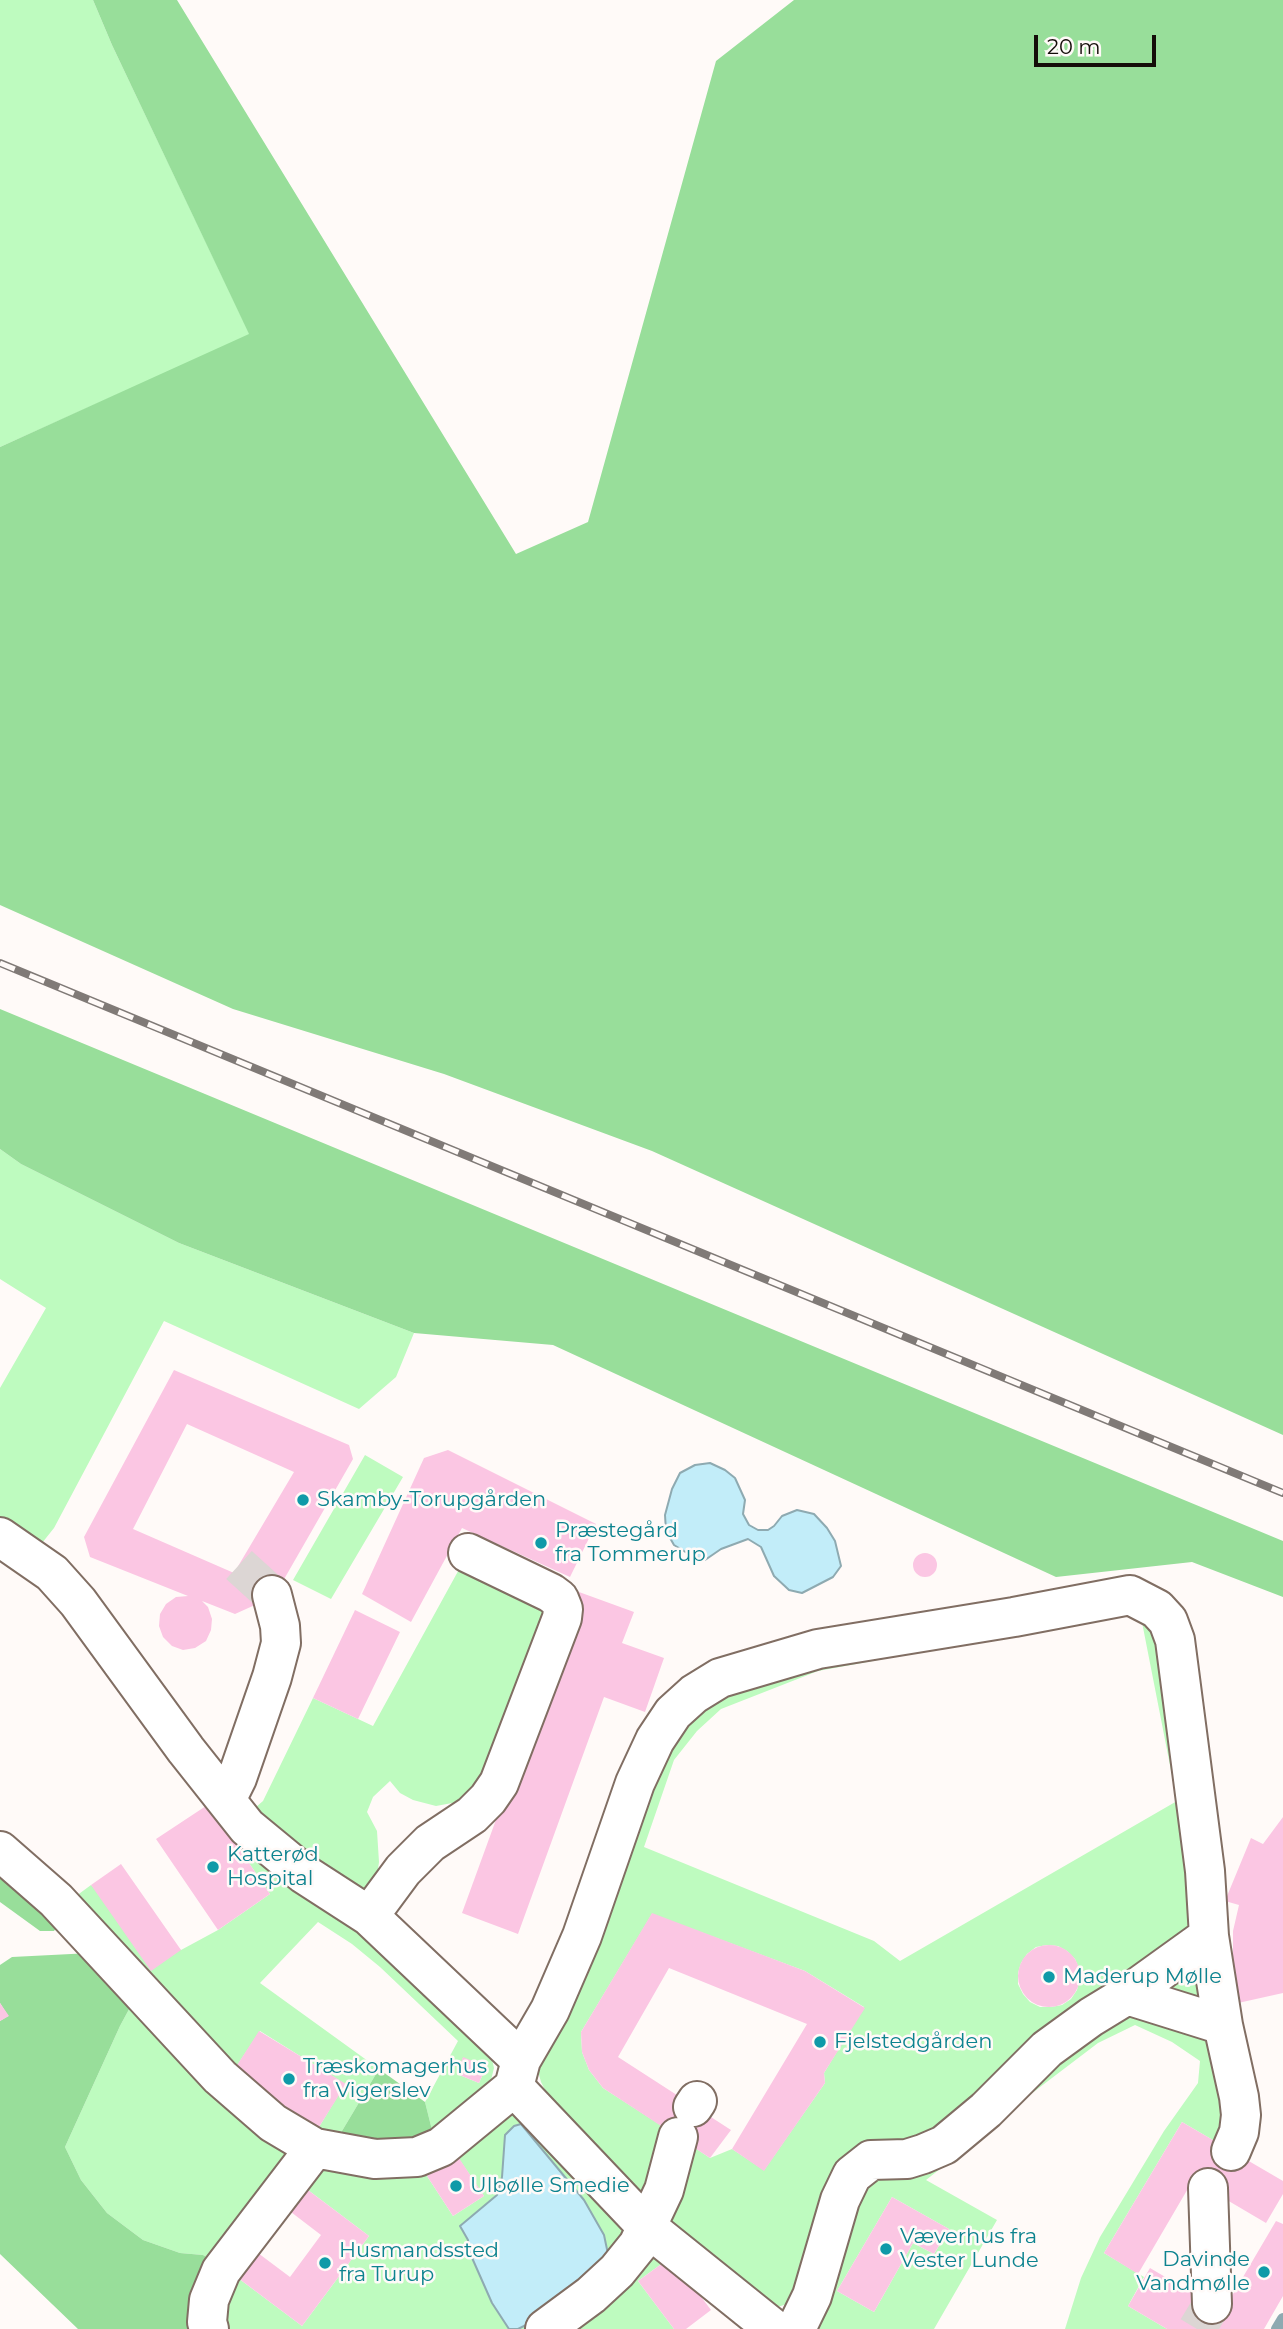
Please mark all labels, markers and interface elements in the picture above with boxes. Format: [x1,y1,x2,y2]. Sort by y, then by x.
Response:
scale bar [1038,21,1160,65]
text: 20 m [1047,34,1101,59]
place label: Skamby-Torupgården [317,1487,546,1513]
marker: Skamby-Torupgården [295,1492,311,1508]
place label: Præstegård fra Tommerup [555,1518,706,1568]
marker: Præstegård fra Tommerup [533,1535,549,1551]
place label: Katterød Hospital [227,1842,319,1892]
marker: Katterød Hospital [205,1859,221,1875]
place label: Maderup Mølle [1063,1964,1222,1990]
marker: Maderup Mølle [1041,1969,1057,1985]
place label: Fjelstedgården [834,2029,992,2055]
marker: Fjelstedgården [812,2034,828,2050]
place label: Træskomagerhus fra Vigerslev [303,2054,487,2104]
marker: Træskomagerhus fra Vigerslev [281,2071,297,2087]
place label: Ulbølle Smedie [470,2173,630,2199]
marker: Ulbølle Smedie [448,2178,464,2194]
place label: Væverhus fra Vester Lunde [900,2224,1039,2274]
place label: Husmandssted fra Turup [339,2238,499,2288]
marker: Væverhus fra Vester Lunde [878,2241,894,2257]
place label: Davinde Vandmølle [1136,2247,1250,2297]
marker: Husmandssted fra Turup [317,2255,333,2271]
marker: Davinde Vandmølle [1256,2264,1272,2280]

